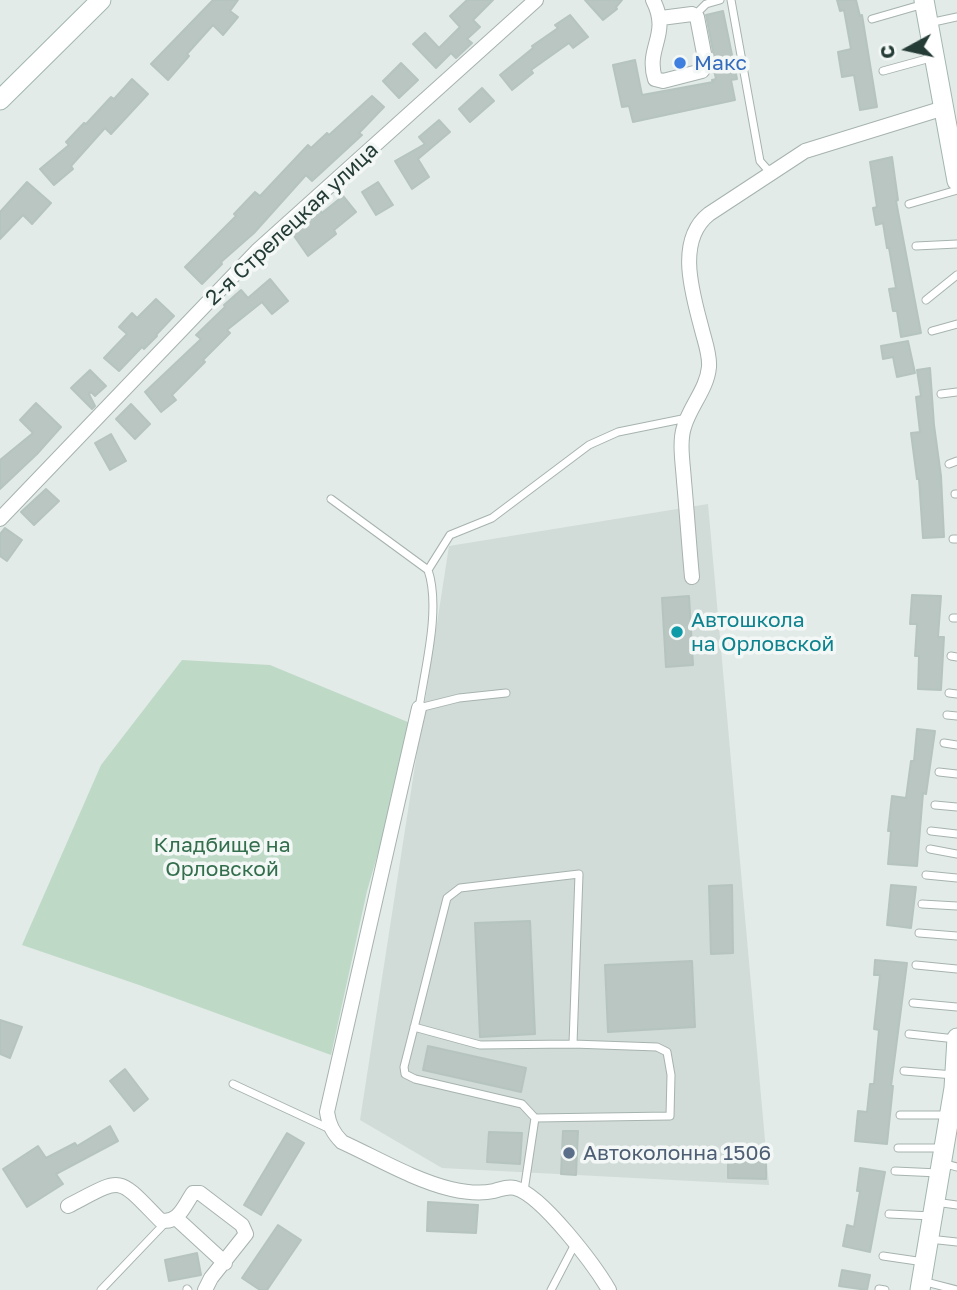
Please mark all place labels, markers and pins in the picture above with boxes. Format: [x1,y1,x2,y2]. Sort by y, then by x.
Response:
place label: Макс [694,50,747,76]
marker: Макс [672,55,688,71]
place label: Автошкола на Орловской [691,607,834,657]
marker: Автошкола на Орловской [669,624,685,640]
place label: Автоколонна 1506 [583,1140,771,1166]
marker: Автоколонна 1506 [561,1145,577,1161]

